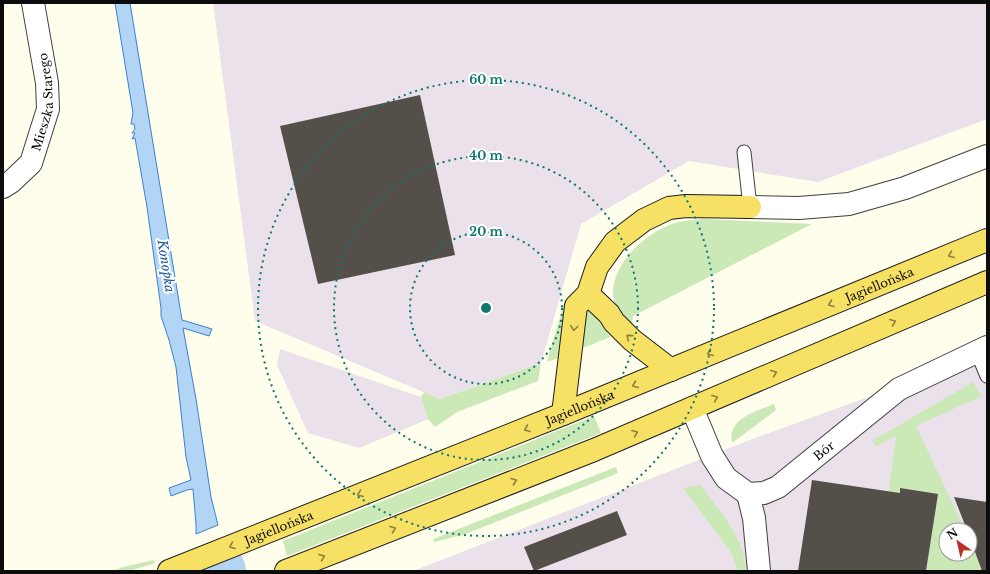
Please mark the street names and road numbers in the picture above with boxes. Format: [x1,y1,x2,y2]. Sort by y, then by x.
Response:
street label: Mieszka Starego [28,52,55,153]
street label: Jagiellońska [841,263,916,306]
street label: Jagiellońska [541,386,616,429]
street label: Bór [810,437,837,463]
street label: Jagiellońska [240,507,315,548]

